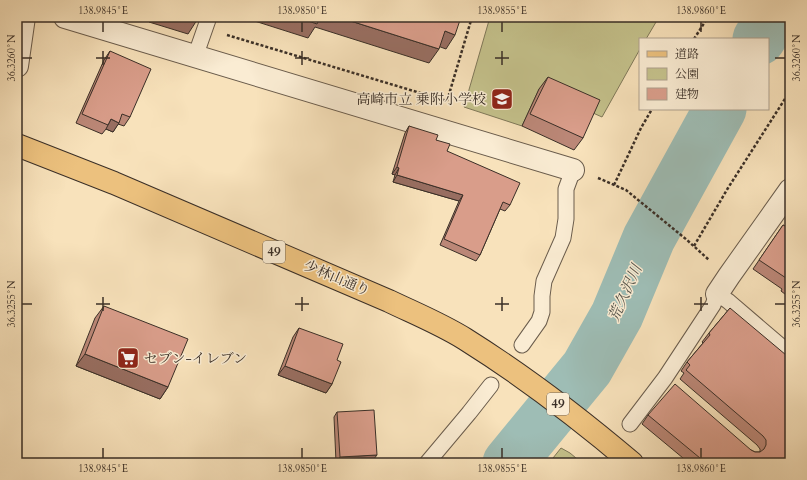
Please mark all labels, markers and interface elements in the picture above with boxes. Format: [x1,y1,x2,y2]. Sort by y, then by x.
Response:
text: 138.9845°E [78,4,128,18]
text: 138.9850°E [277,4,327,18]
text: 138.9855°E [477,4,527,18]
text: 138.9860°E [676,4,726,18]
text: 36.3260°N [5,34,19,81]
text: 36.3260°N [790,34,804,81]
legend [639,38,769,110]
text: 道路 [675,46,699,62]
text: 公園 [675,66,699,82]
school or university icon: 高崎市立 乗附小学校 [489,86,515,112]
text: 建物 [675,86,699,102]
place label: 高崎市立 乗附小学校 [356,90,486,109]
road number: 49 [263,241,285,263]
street label: 少林山通り [301,256,373,300]
water label: 荒久沢川 [604,260,647,324]
text: 36.3255°N [5,280,19,327]
text: 36.3255°N [790,280,804,327]
supermarket icon: セブン-イレブン [115,345,141,371]
place label: セブン-イレブン [144,349,247,368]
road number: 49 [547,393,569,415]
text: 138.9845°E [78,462,128,476]
text: 138.9850°E [277,462,327,476]
text: 138.9855°E [477,462,527,476]
text: 138.9860°E [676,462,726,476]

